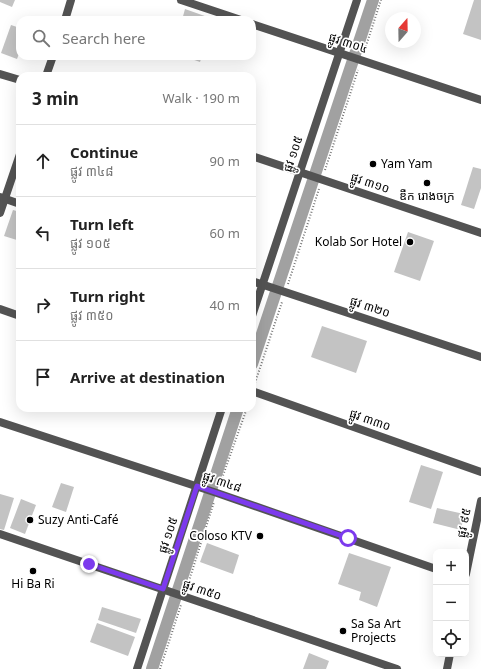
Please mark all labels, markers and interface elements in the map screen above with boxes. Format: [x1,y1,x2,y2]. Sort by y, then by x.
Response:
north arrow [385,12,421,48]
search box [16,16,256,60]
icon: search [30,27,52,49]
text: Search here [62,28,145,48]
street label: ផ្លូវ ៣០៤ [326,28,370,59]
text: 3 min [32,87,79,110]
text: Walk · 190 m [162,89,240,107]
street label: ផ្លូវ ១០៥ [279,133,309,175]
text: Continue [70,142,138,162]
icon: ahead [32,150,54,172]
text: 90 m [210,152,240,170]
place label: Yam Yam [381,155,432,172]
marker: Yam Yam [368,159,378,169]
text: ផ្លូវ ៣៤៨ [70,162,114,180]
street label: ផ្លូវ ៣១០ [348,168,392,199]
marker: ឌឹក រោងចក្រ [422,178,432,188]
place label: ឌឹក រោងចក្រ [399,187,455,204]
text: Turn left [70,214,134,234]
icon: left [32,222,54,244]
text: 60 m [210,224,240,242]
place label: Kolab Sor Hotel [315,233,402,250]
text: ផ្លូវ ១០៥ [70,234,111,252]
marker: Kolab Sor Hotel [405,237,415,247]
text: Turn right [70,286,145,306]
street label: ផ្លូវ ៣២០ [347,292,393,323]
icon: right [32,294,54,316]
text: 40 m [210,296,240,314]
text: ផ្លូវ ៣៥០ [70,306,114,324]
icon: arrive [32,366,54,388]
text: Arrive at destination [70,367,225,387]
street label: ផ្លូវ ៣៣០ [346,405,393,437]
street label: ផ្លូវ ៣៤៨ [200,467,244,499]
street label: ផ្លូវ ៩៥ [452,507,477,540]
place label: Suzy Anti-Café [38,511,119,528]
street label: ផ្លូវ ១០៥ [154,514,184,556]
marker: Suzy Anti-Café [25,515,35,525]
place label: Coloso KTV [189,527,253,544]
route start [339,529,357,547]
marker: Coloso KTV [255,531,265,541]
map controls [433,549,469,657]
button: + [433,549,469,585]
route end [80,555,98,573]
marker: Hi Ba Ri [28,566,38,576]
place label: Hi Ba Ri [11,575,55,592]
street label: ផ្លូវ ៣៥០ [180,575,224,607]
button: − [433,585,469,621]
place label: Sa Sa Art Projects [351,615,402,646]
button: locate [433,621,469,657]
marker: Sa Sa Art Projects [338,626,348,636]

